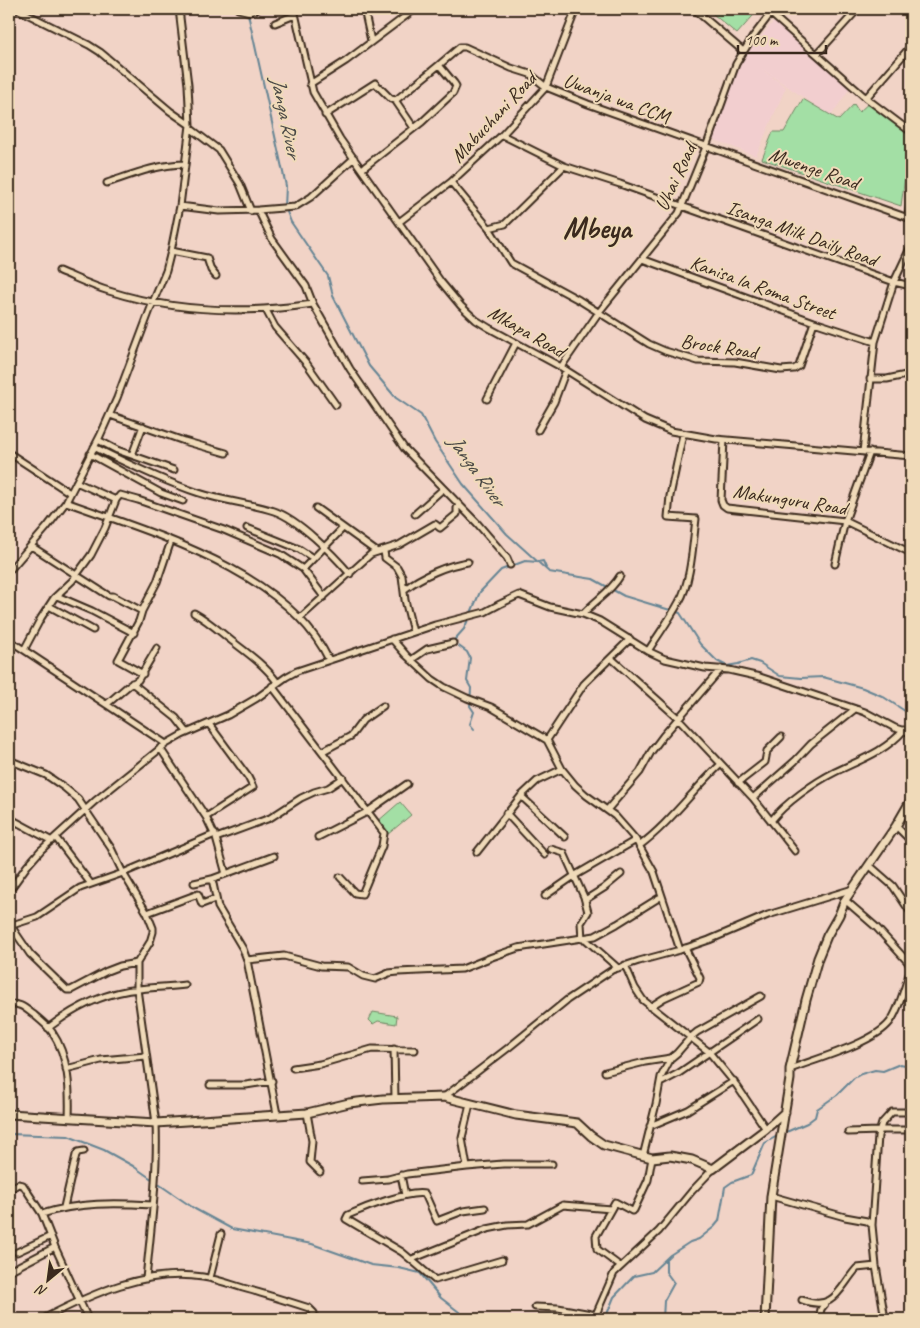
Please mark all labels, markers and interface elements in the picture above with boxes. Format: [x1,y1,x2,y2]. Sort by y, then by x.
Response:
scale bar [738,22,825,54]
text: 100 m [745,31,779,50]
street label: Mabuchani Road [445,65,544,168]
street label: Uwanja wa CCM [560,68,675,130]
water label: Janga River [264,72,308,164]
street label: Uhai Road [649,137,703,215]
street label: Mwenge Road [766,142,865,196]
street label: Isanga Milk Daily Road [723,195,884,273]
district label: Mbeya [563,209,634,248]
street label: Kanisa la Roma Street [687,250,841,326]
street label: Mkapa Road [484,299,572,365]
street label: Brock Road [679,328,762,365]
water label: Janga River [441,428,514,514]
street label: Makunguru Road [731,478,851,521]
north arrow [22,1256,72,1306]
text: N [32,1280,50,1300]

